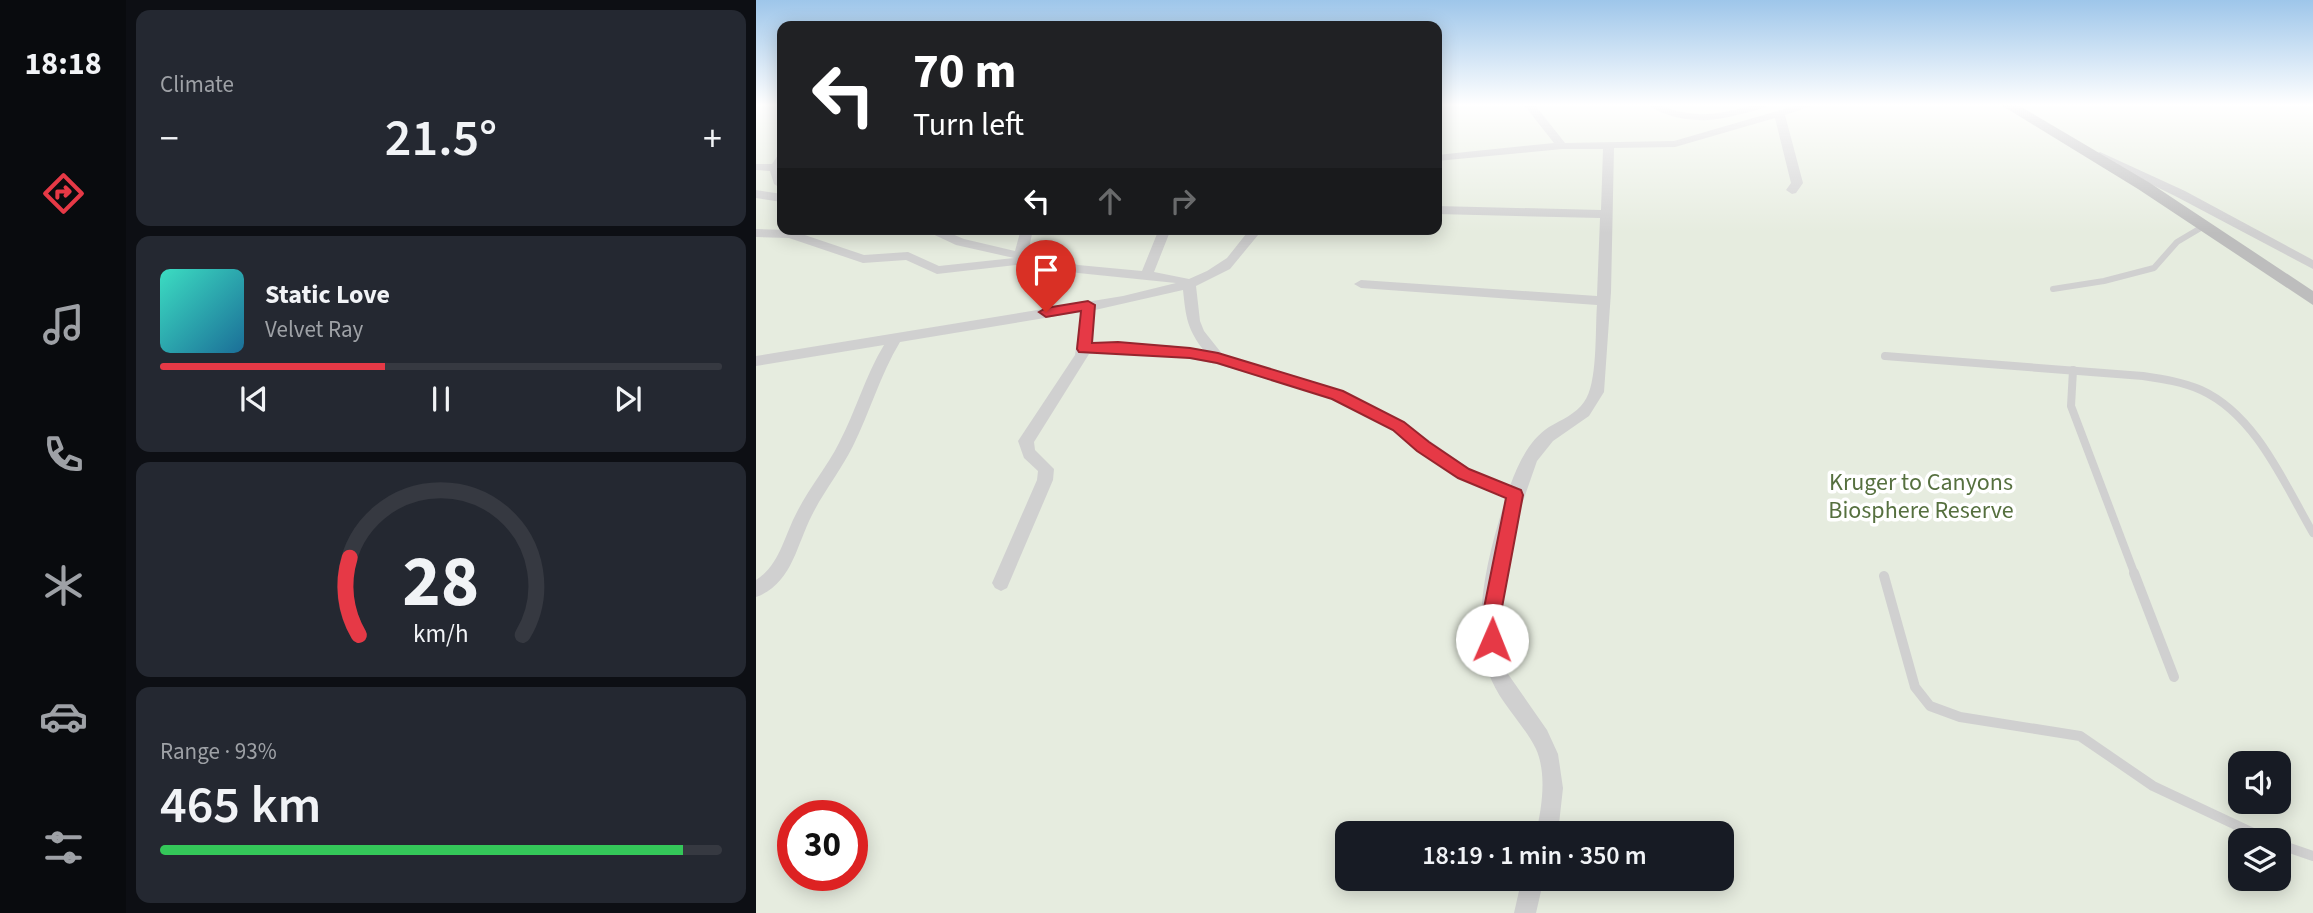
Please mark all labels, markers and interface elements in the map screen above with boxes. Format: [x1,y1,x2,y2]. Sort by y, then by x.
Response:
text: 70 m [913,37,1017,107]
text: 18:18 [24,41,102,87]
icon: left [798,49,889,140]
text: Climate [160,68,234,101]
text: 21.5° [385,102,497,176]
text: Turn left [913,102,1024,148]
text: − [160,112,179,166]
text: + [703,112,722,166]
icon: directions [39,169,88,218]
icon: left [1018,182,1056,220]
icon: ahead [1091,182,1129,220]
icon: right [1164,182,1202,220]
pin [1016,240,1076,312]
icon: arrive [1027,251,1065,289]
text: Static Love [265,276,390,313]
icon: music [39,300,88,349]
text: Velvet Ray [265,313,363,346]
icon: previous [235,380,273,418]
icon: pause [422,380,460,418]
icon: next [609,380,647,418]
icon: phone [39,430,88,479]
park label: Kruger to Canyons Biosphere Reserve [1828,465,2014,528]
text: 28 [403,531,479,635]
icon: climate [39,561,88,610]
position arrow [1455,603,1529,677]
text: km/h [413,616,469,652]
icon: car [39,692,88,741]
text: Range · 93% [160,735,277,768]
map controls [2228,751,2291,891]
button: sound [2228,751,2291,814]
text: 465 km [160,769,321,843]
speed limit sign: 30 [777,800,868,891]
icon: filters [39,823,88,872]
button: layers [2228,828,2291,891]
text: 18:19 · 1 min · 350 m [1422,837,1647,874]

